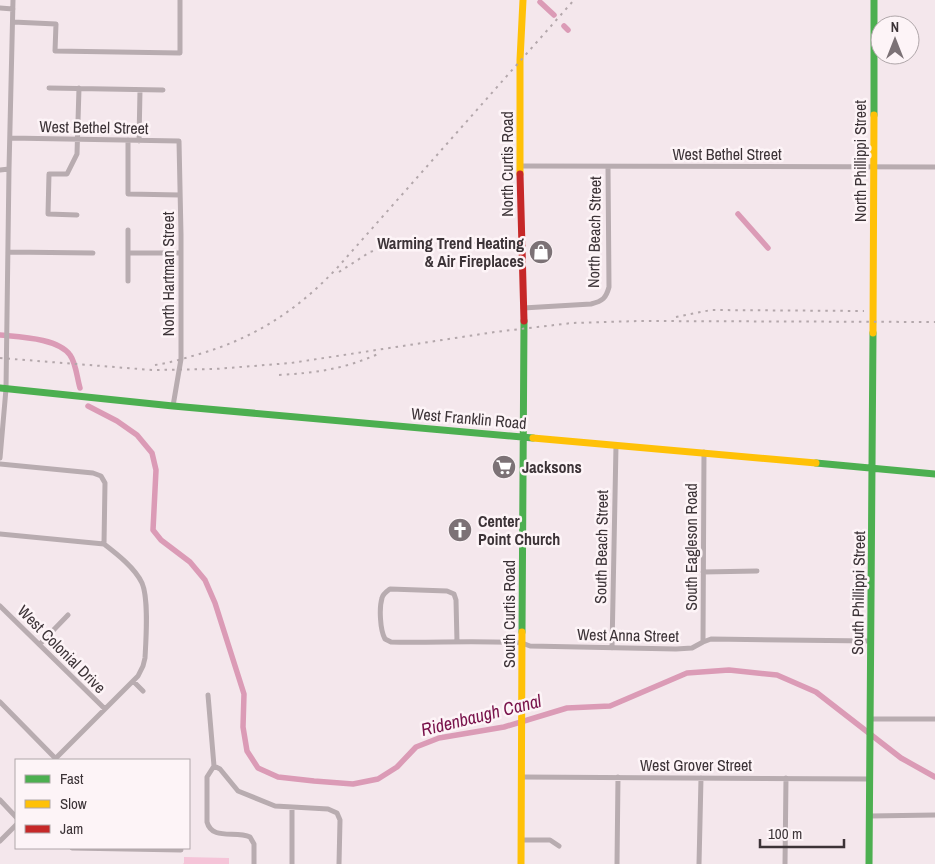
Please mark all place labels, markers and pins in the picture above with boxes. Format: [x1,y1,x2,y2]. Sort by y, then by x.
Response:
place label: Warming Trend Heating & Air Fireplaces [377,232,524,272]
shop icon: Warming Trend Heating & Air Fireplaces [528,239,554,265]
supermarket icon: Jacksons [491,454,517,480]
place label: Jacksons [522,456,582,478]
place label: Center Point Church [478,510,560,550]
church icon: Center Point Church [447,517,473,543]

